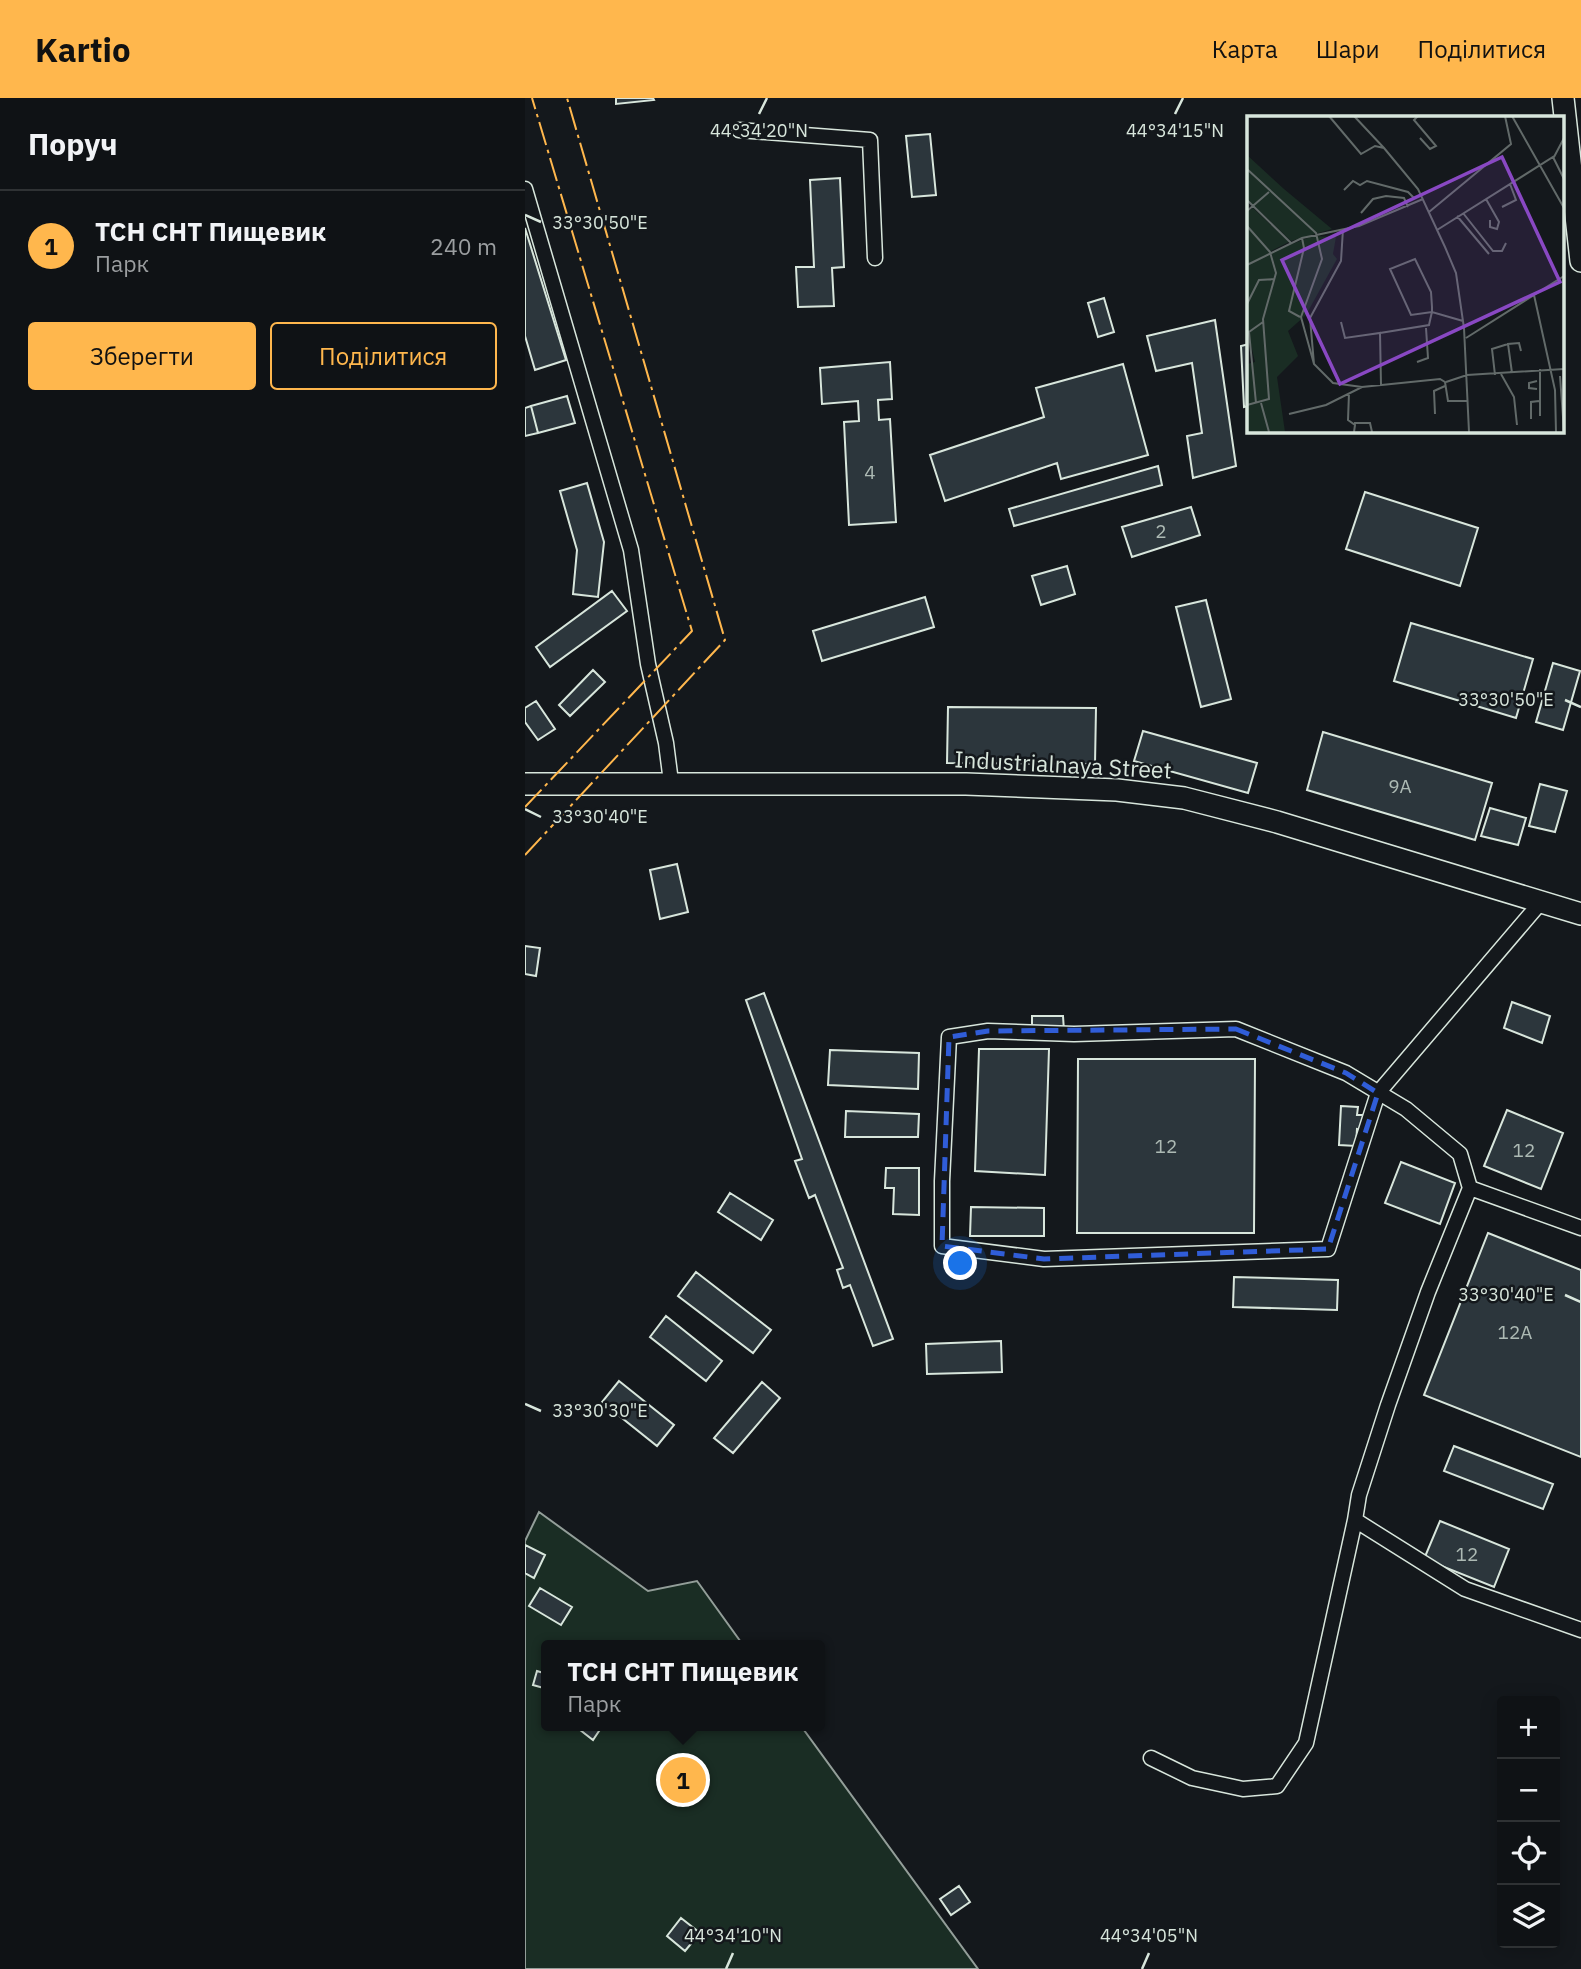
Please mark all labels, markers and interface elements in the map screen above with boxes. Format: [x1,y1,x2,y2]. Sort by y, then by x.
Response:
text: Kartio [35,28,131,71]
text: Карта [1212,33,1278,65]
text: Шари [1316,33,1380,65]
text: Поділитися [1418,33,1546,65]
inset map [1247,116,1563,432]
text: 44°34'20"N [710,119,808,142]
text: 44°34'15"N [1126,119,1224,142]
text: Поруч [28,124,118,163]
text: 33°30'50"E [552,211,648,234]
text: ТСН СНТ Пищевик [95,214,326,248]
text: 1 [44,231,58,261]
text: 240 m [430,231,497,261]
text: Парк [95,248,149,278]
button: Зберегти [28,322,256,390]
button: Поділитися [270,322,497,390]
house number: 4 [864,460,876,484]
house number: 2 [1155,519,1167,543]
text: 33°30'50"E [1458,688,1554,711]
street label: Industrialnaya Street [954,743,1173,785]
house number: 9А [1388,774,1412,798]
text: 33°30'40"E [552,805,648,828]
house number: 12 [1155,1134,1177,1158]
house number: 12 [1513,1138,1535,1162]
your location [943,1246,977,1280]
text: 33°30'40"E [1458,1283,1554,1306]
house number: 12А [1498,1320,1532,1344]
text: 33°30'30"E [552,1399,648,1422]
house number: 12 [1456,1542,1478,1566]
popup [541,1640,825,1731]
text: ТСН СНТ Пищевик [567,1654,799,1688]
text: Парк [567,1688,621,1718]
map controls [1497,1696,1560,1948]
button: + [1497,1696,1560,1759]
pin: 1 [660,1754,706,1806]
button: − [1497,1759,1560,1822]
button: locate [1497,1822,1560,1885]
button: layers [1497,1885,1560,1948]
text: 44°34'10"N [684,1924,782,1947]
text: 44°34'05"N [1100,1924,1198,1947]

